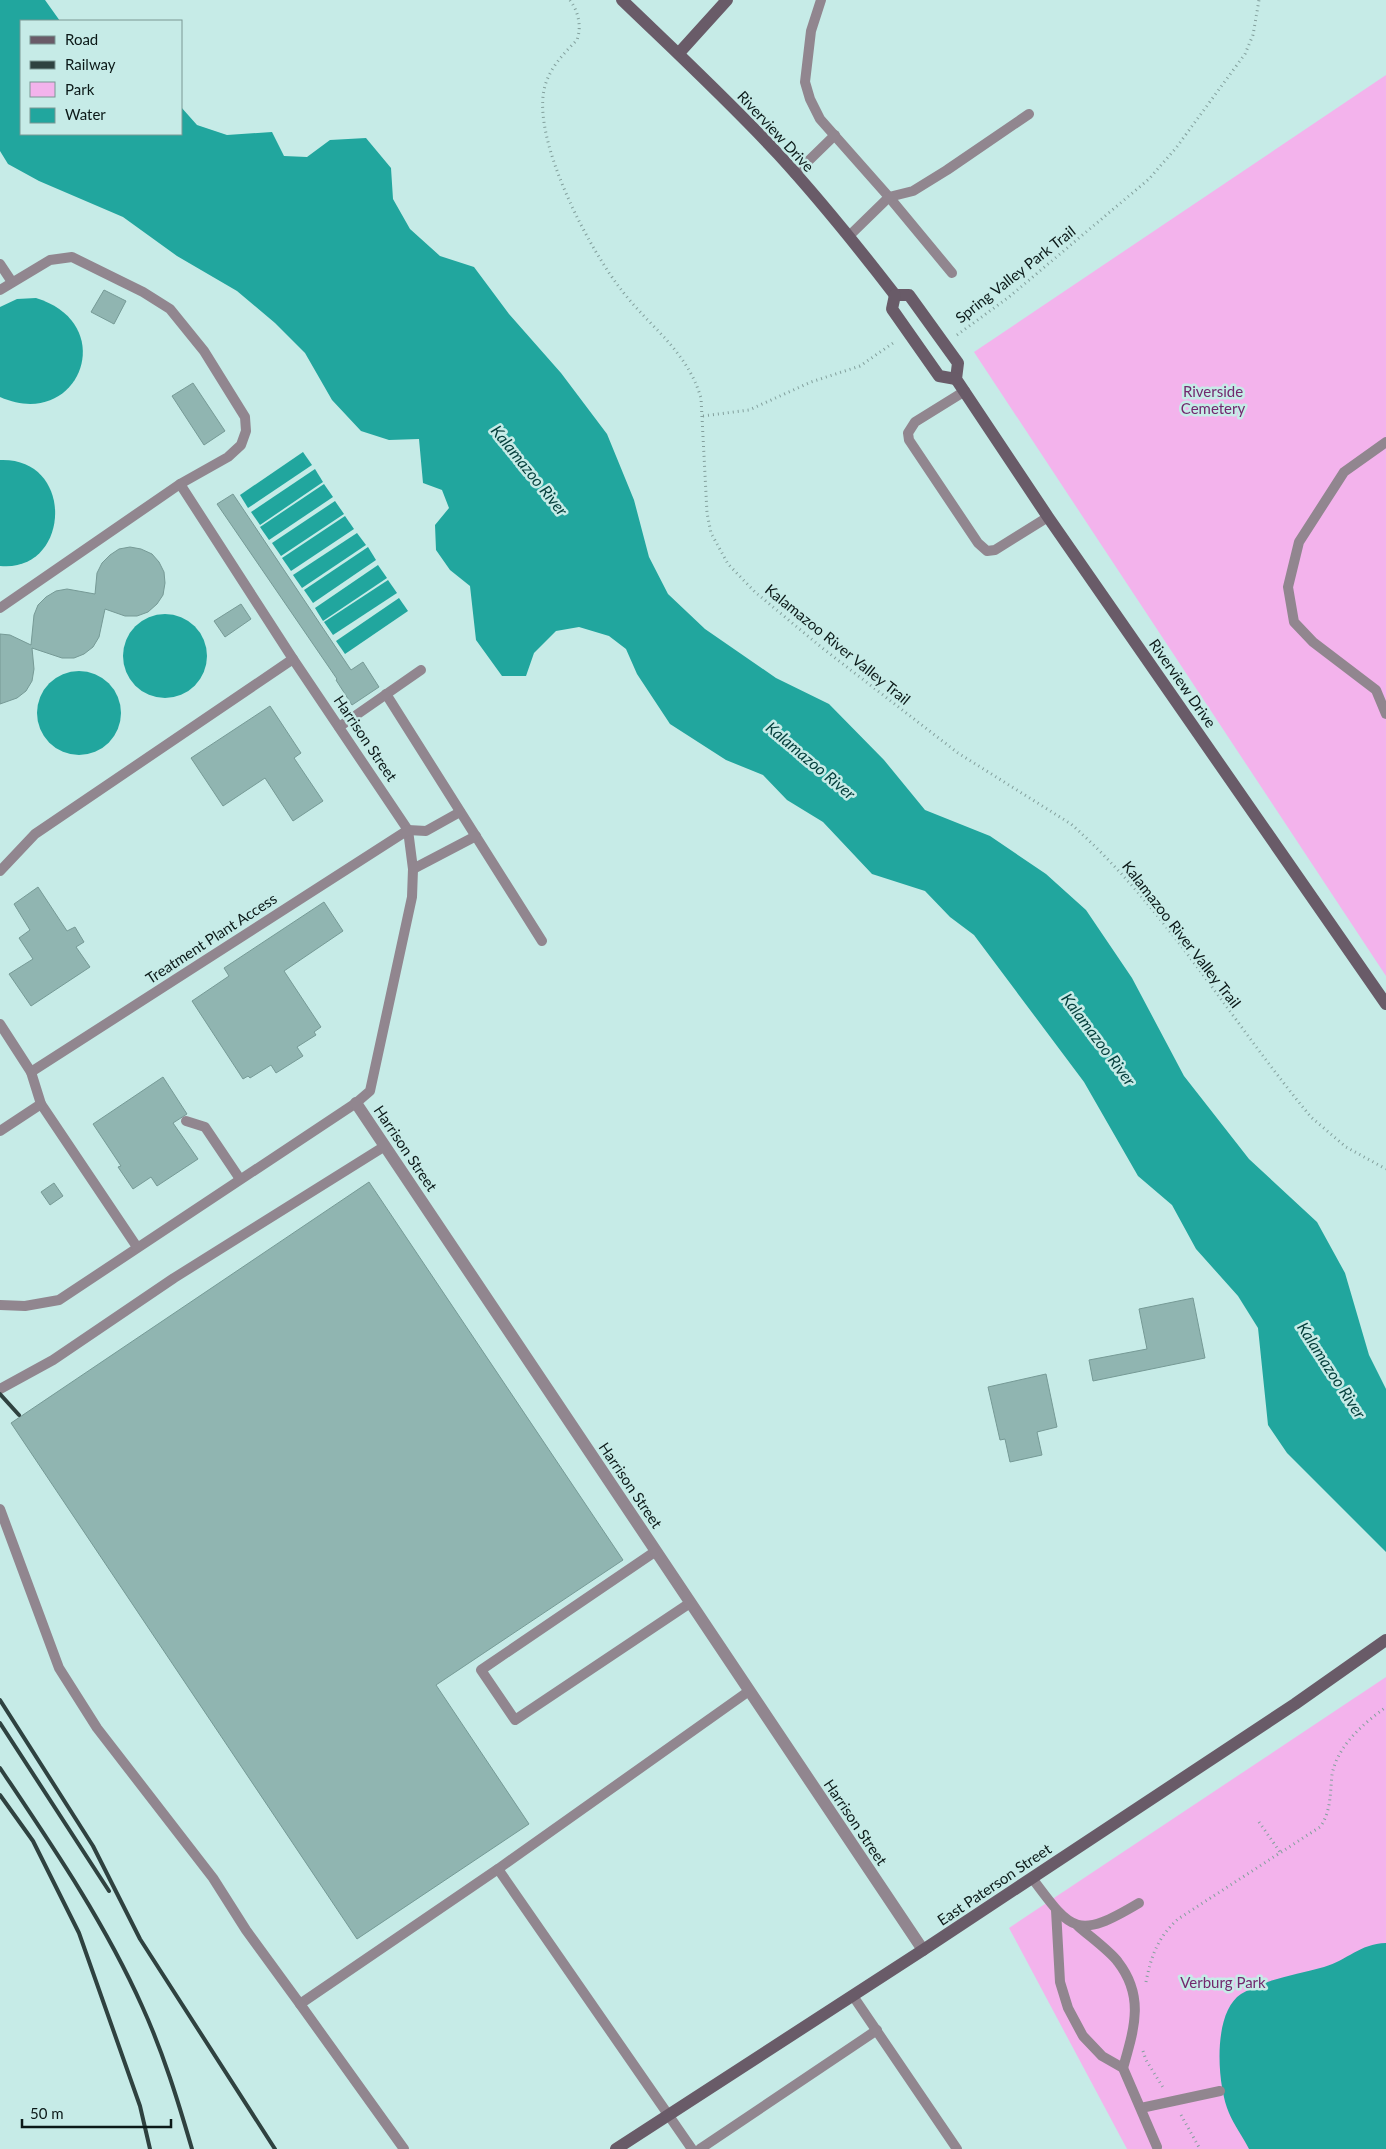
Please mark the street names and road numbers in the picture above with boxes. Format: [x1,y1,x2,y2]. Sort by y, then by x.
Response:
street label: Riverview Drive [734,87,818,175]
street label: Spring Valley Park Trail [951,222,1079,326]
street label: Kalamazoo River Valley Trail [762,580,914,708]
street label: Riverview Drive [1146,635,1220,731]
street label: Harrison Street [331,692,402,785]
street label: Kalamazoo River Valley Trail [1119,857,1245,1011]
street label: Treatment Plant Access [142,889,280,987]
street label: Harrison Street [371,1102,442,1195]
street label: Harrison Street [596,1439,667,1532]
street label: Harrison Street [821,1776,892,1869]
street label: East Paterson Street [934,1839,1055,1929]

